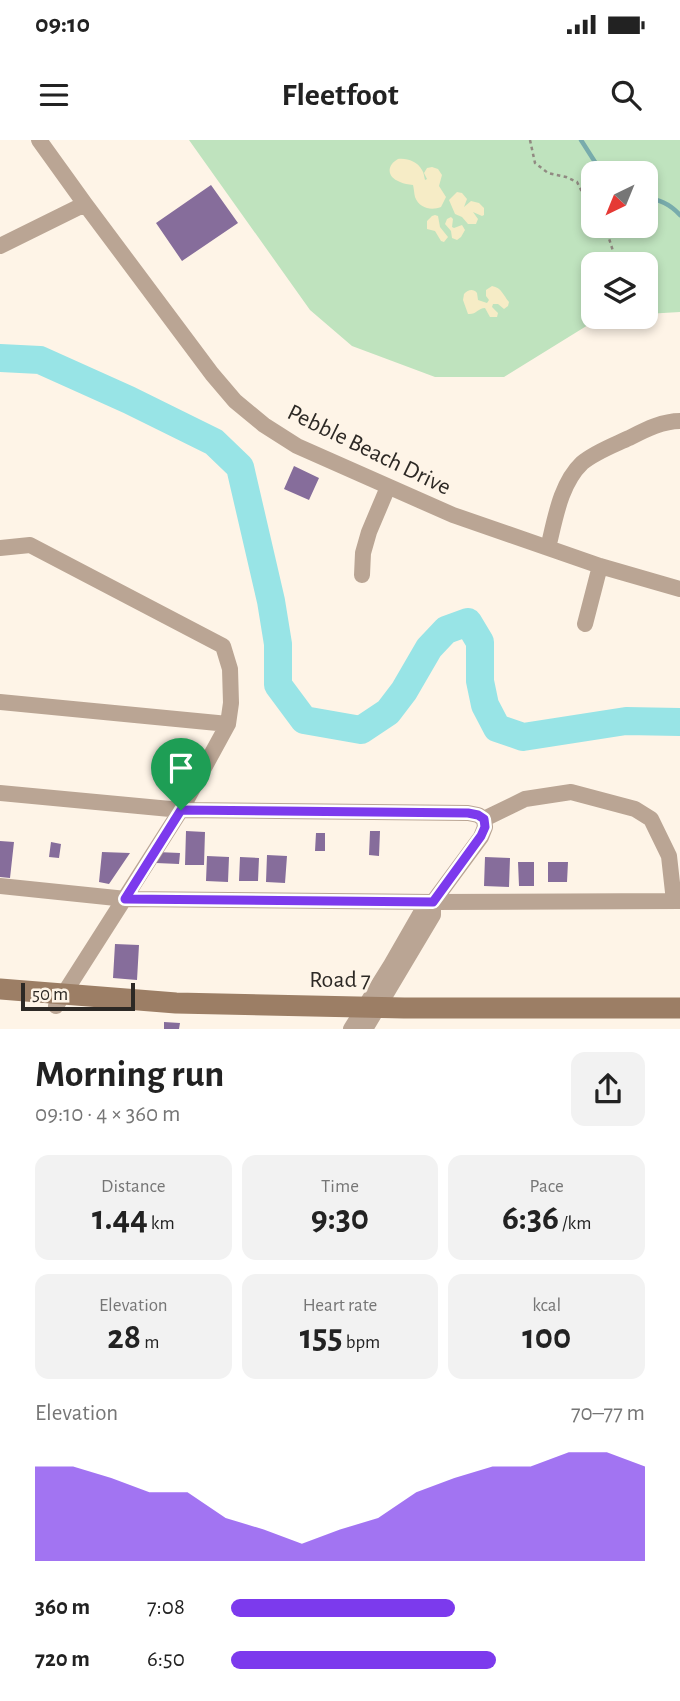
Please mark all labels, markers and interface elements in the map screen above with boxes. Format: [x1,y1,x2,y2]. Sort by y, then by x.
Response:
text: 09:10 [35,11,90,37]
icon: menu [35,76,73,114]
icon: search [607,76,645,114]
text: Fleetfoot [282,79,398,111]
north arrow [581,161,658,238]
map controls [581,161,658,329]
button: layers [581,252,658,329]
street label: Pebble Beach Drive [284,400,454,500]
pin [151,738,211,810]
icon: arrive [162,749,200,787]
street label: Road 7 [309,968,371,992]
scale bar [21,980,135,1012]
text: 50 m [32,985,68,1004]
button: share [571,1052,645,1126]
text: Morning run [35,1056,224,1094]
text: 09:10 · 4 × 360 m [35,1103,180,1126]
text: Distance [101,1177,166,1196]
text: Time [321,1177,359,1196]
text: Pace [530,1177,564,1196]
text: 1.44 [92,1201,148,1236]
text: 9:30 [311,1201,369,1236]
text: 6:36 [502,1201,559,1236]
text: km [148,1214,175,1233]
text: /km [559,1214,591,1233]
text: Elevation [99,1296,168,1315]
text: Heart rate [303,1296,377,1315]
text: kcal [532,1296,561,1315]
text: 28 [107,1320,141,1355]
text: 155 [300,1320,343,1355]
text: 100 [522,1320,571,1355]
text: m [141,1333,159,1352]
text: bpm [343,1333,380,1352]
text: Elevation [35,1402,118,1425]
text: 70–77 m [571,1402,645,1425]
text: 360 m [35,1596,90,1619]
text: 7:08 [147,1596,185,1619]
text: 720 m [35,1648,90,1671]
text: 6:50 [147,1648,185,1671]

